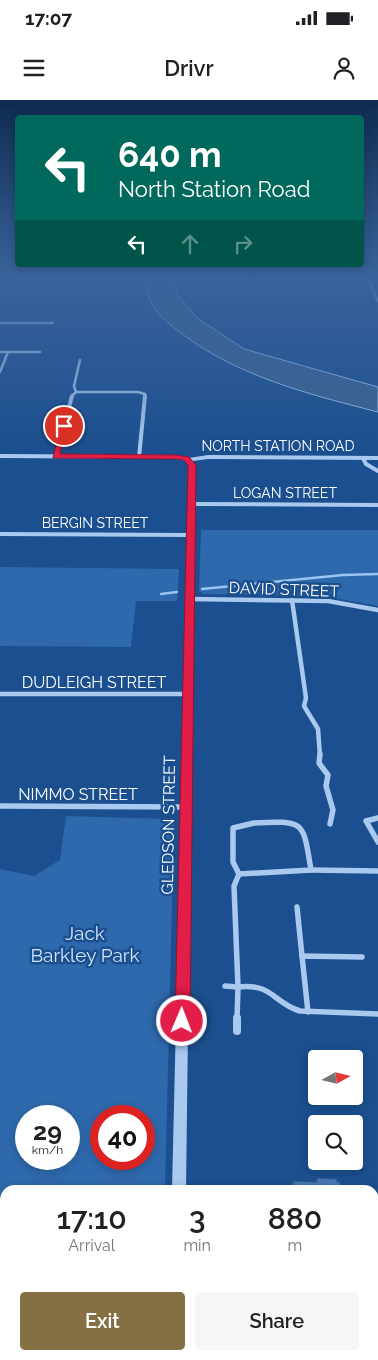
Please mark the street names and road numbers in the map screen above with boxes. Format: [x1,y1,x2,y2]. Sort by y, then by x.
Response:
street label: NORTH STATION ROAD [201,438,355,454]
street label: LOGAN STREET [233,485,337,501]
street label: BERGIN STREET [42,515,149,531]
street label: DAVID STREET [228,578,340,601]
street label: DUDLEIGH STREET [22,673,166,692]
street label: GLEDSON STREET [158,755,179,895]
street label: NIMMO STREET [18,785,138,804]

